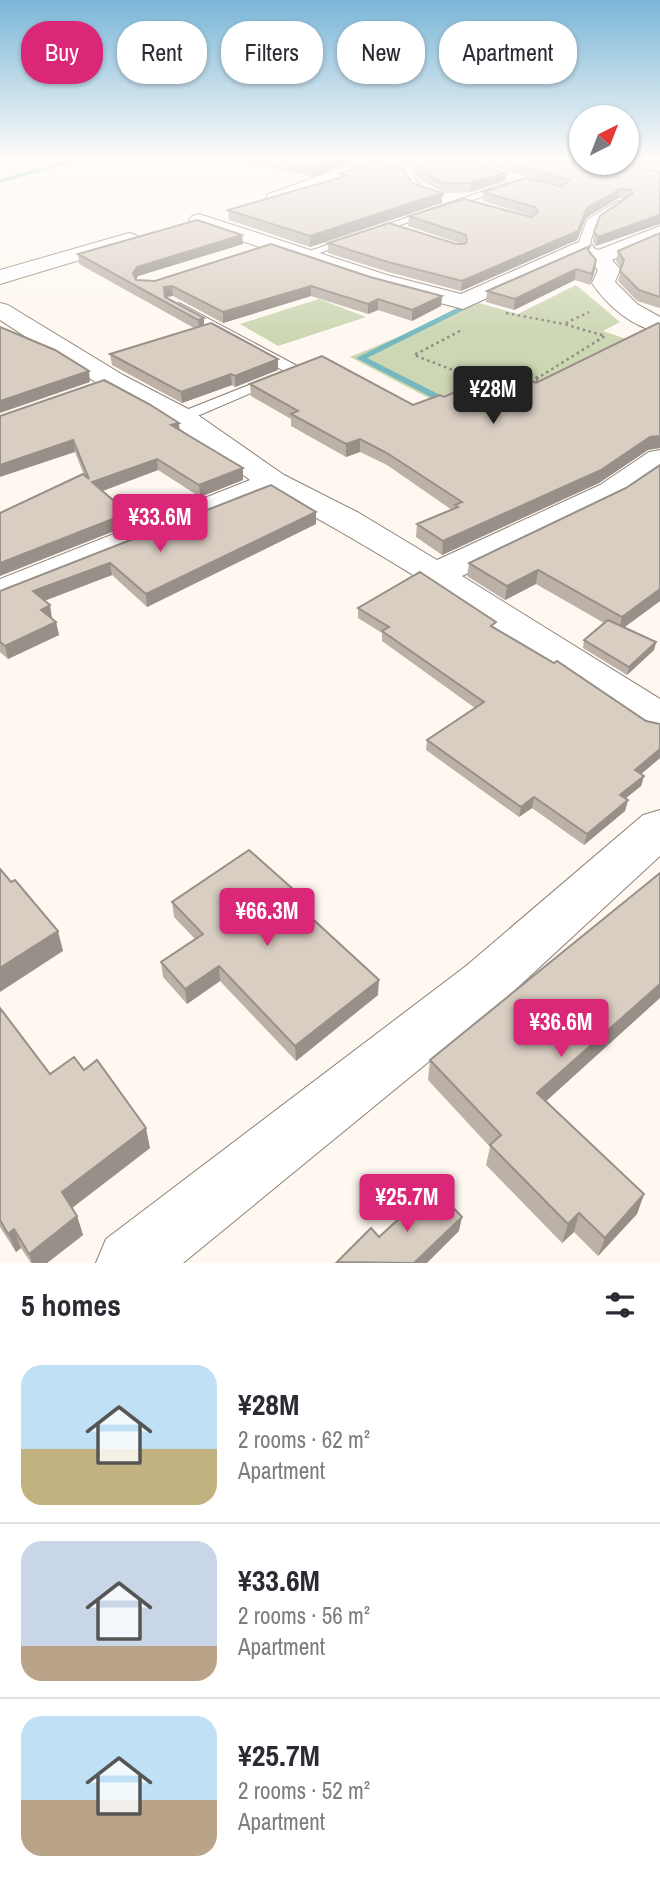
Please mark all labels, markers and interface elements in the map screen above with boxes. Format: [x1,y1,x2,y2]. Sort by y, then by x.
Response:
chip: Buy [21,21,103,84]
chip: Rent [117,21,207,84]
chip: Filters [221,21,323,84]
chip: New [337,21,425,84]
chip: Apartment [439,21,577,84]
north arrow [569,105,639,175]
map controls [569,105,639,175]
pin: ¥28M [452,366,534,426]
text: ¥28M [469,373,517,404]
pin: ¥33.6M [103,494,217,554]
text: ¥33.6M [129,501,191,532]
pin: ¥66.3M [210,888,324,948]
text: ¥66.3M [236,895,298,926]
pin: ¥36.6M [504,1000,618,1059]
text: ¥36.6M [530,1006,592,1037]
pin: ¥25.7M [350,1174,464,1234]
text: ¥25.7M [376,1181,438,1212]
text: 5 homes [21,1285,121,1325]
icon: filters [601,1286,639,1324]
text: ¥28M [238,1384,300,1424]
icon: home [77,1393,161,1477]
text: 2 rooms · 62 m² [238,1424,370,1455]
text: Apartment [238,1455,325,1486]
text: ¥33.6M [238,1560,320,1600]
icon: home [77,1569,161,1653]
text: 2 rooms · 56 m² [238,1600,370,1631]
text: Apartment [238,1631,325,1662]
text: ¥25.7M [238,1735,320,1775]
icon: home [77,1744,161,1828]
text: 2 rooms · 52 m² [238,1775,370,1806]
text: Apartment [238,1806,325,1837]

